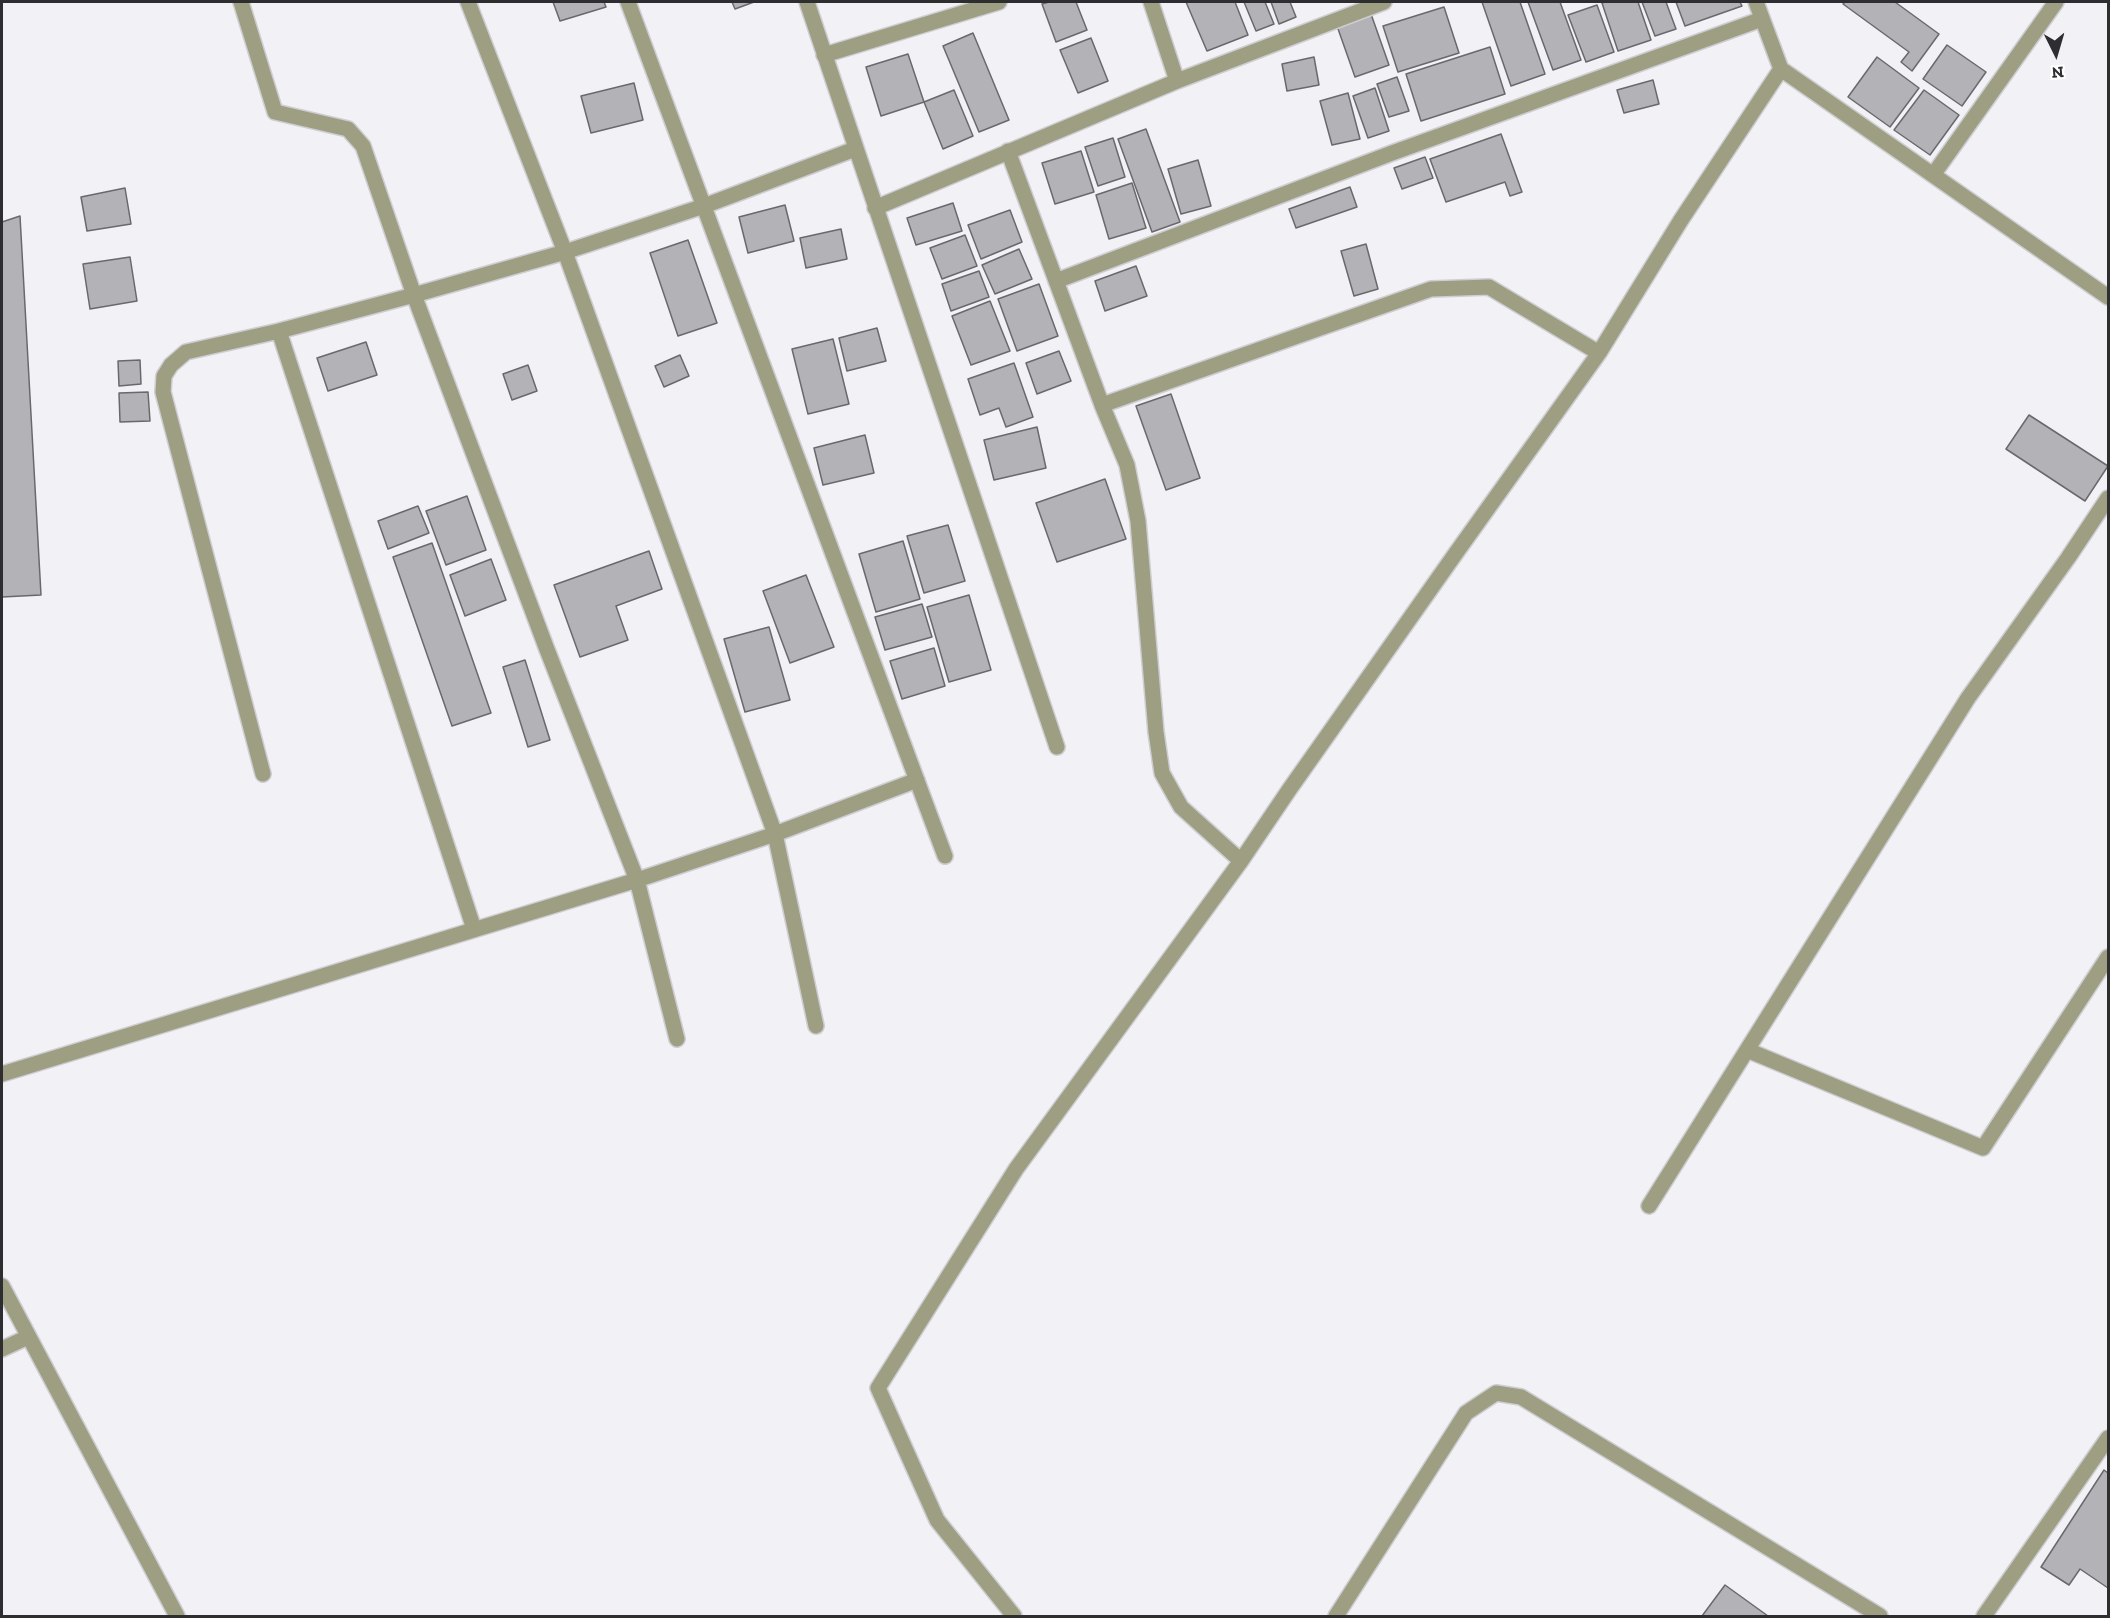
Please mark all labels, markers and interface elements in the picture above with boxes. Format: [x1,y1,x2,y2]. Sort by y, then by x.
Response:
north arrow [2026,24,2086,84]
text: N [2051,62,2065,82]

